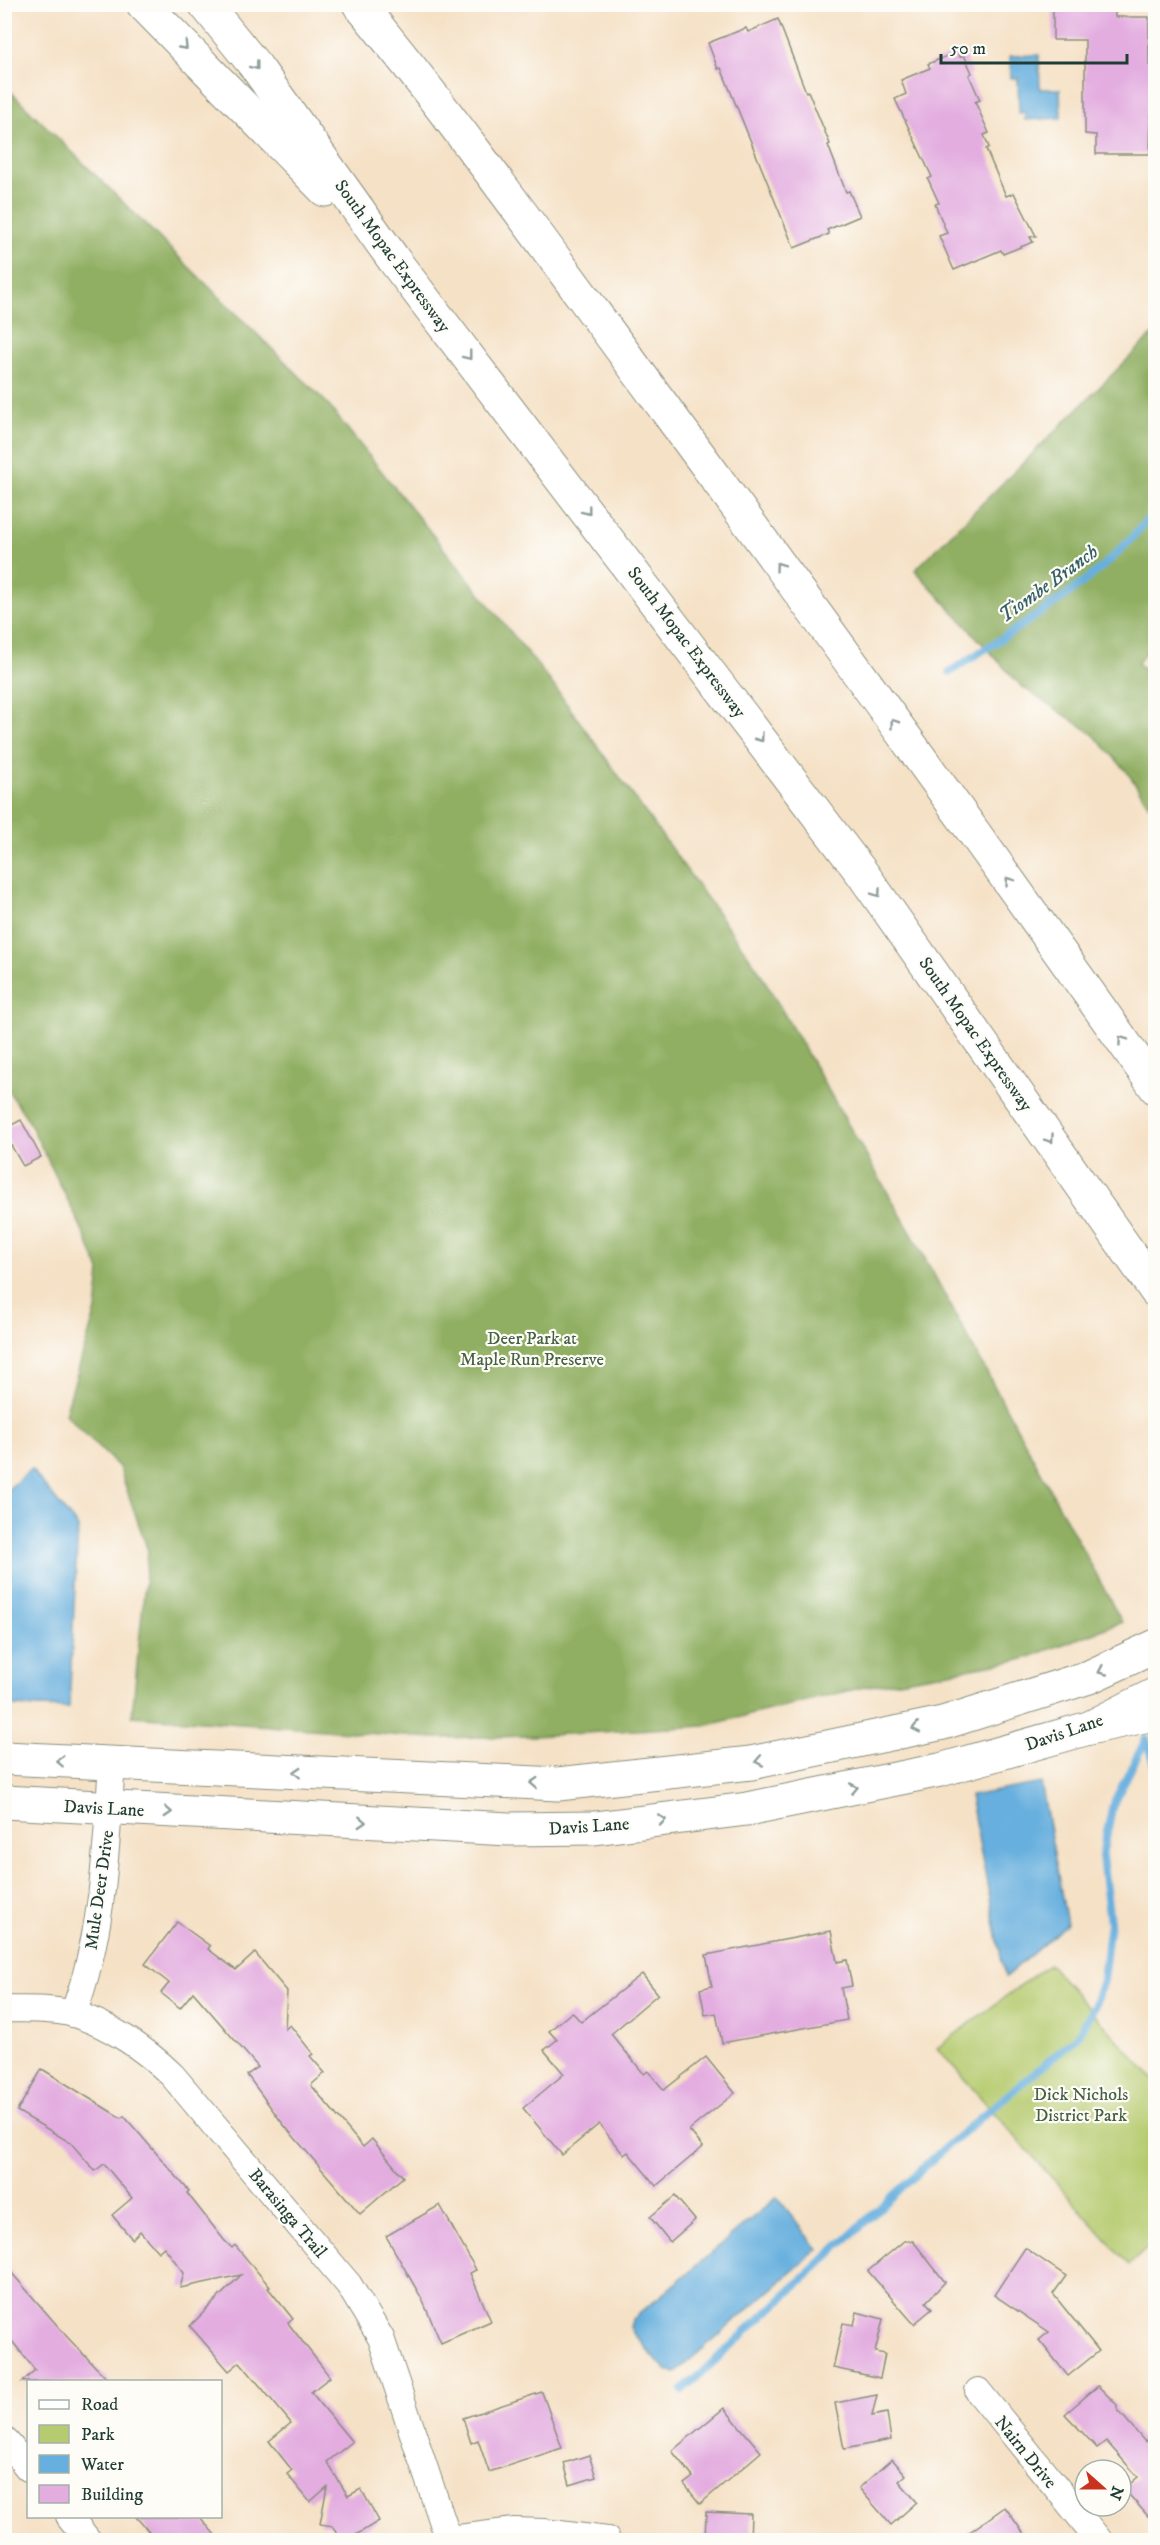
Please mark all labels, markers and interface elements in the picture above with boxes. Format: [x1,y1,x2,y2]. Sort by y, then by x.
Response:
scale bar [941,27,1127,65]
text: 50 m [950,38,986,60]
one-way arrow [177,40,188,50]
one-way arrow [248,59,259,70]
street label: South Mopac Expressway [329,176,455,338]
one-way arrow [461,349,472,360]
one-way arrow [579,504,590,515]
water label: Tiombe Branch [994,540,1103,629]
one-way arrow [776,561,787,572]
street label: South Mopac Expressway [622,563,750,723]
one-way arrow [890,719,901,730]
one-way arrow [752,731,763,742]
one-way arrow [1005,877,1016,888]
one-way arrow [870,887,881,898]
street label: South Mopac Expressway [914,953,1037,1116]
one-way arrow [1118,1036,1129,1047]
one-way arrow [1043,1132,1054,1143]
park label: Deer Park at Maple Run Preserve [460,1328,604,1371]
one-way arrow [1098,1664,1109,1676]
street label: Davis Lane [1023,1709,1106,1757]
one-way arrow [912,1721,922,1734]
one-way arrow [56,1754,65,1767]
one-way arrow [755,1754,765,1767]
one-way arrow [293,1766,302,1779]
one-way arrow [529,1777,538,1790]
one-way arrow [849,1782,859,1795]
street label: Davis Lane [63,1796,145,1822]
one-way arrow [163,1805,172,1818]
street label: Davis Lane [548,1813,630,1841]
one-way arrow [657,1814,666,1827]
one-way arrow [358,1815,367,1828]
street label: Mule Deer Drive [81,1829,119,1951]
park label: Dick Nichols District Park [1034,2084,1128,2127]
street label: Barasinga Trail [243,2164,331,2263]
legend [27,2380,222,2518]
text: Road [81,2394,118,2416]
street label: Nairn Drive [989,2412,1061,2493]
text: Park [81,2424,115,2446]
text: Water [80,2454,124,2476]
north arrow [1073,2458,1133,2518]
text: N [1104,2483,1128,2503]
text: Building [81,2484,143,2506]

